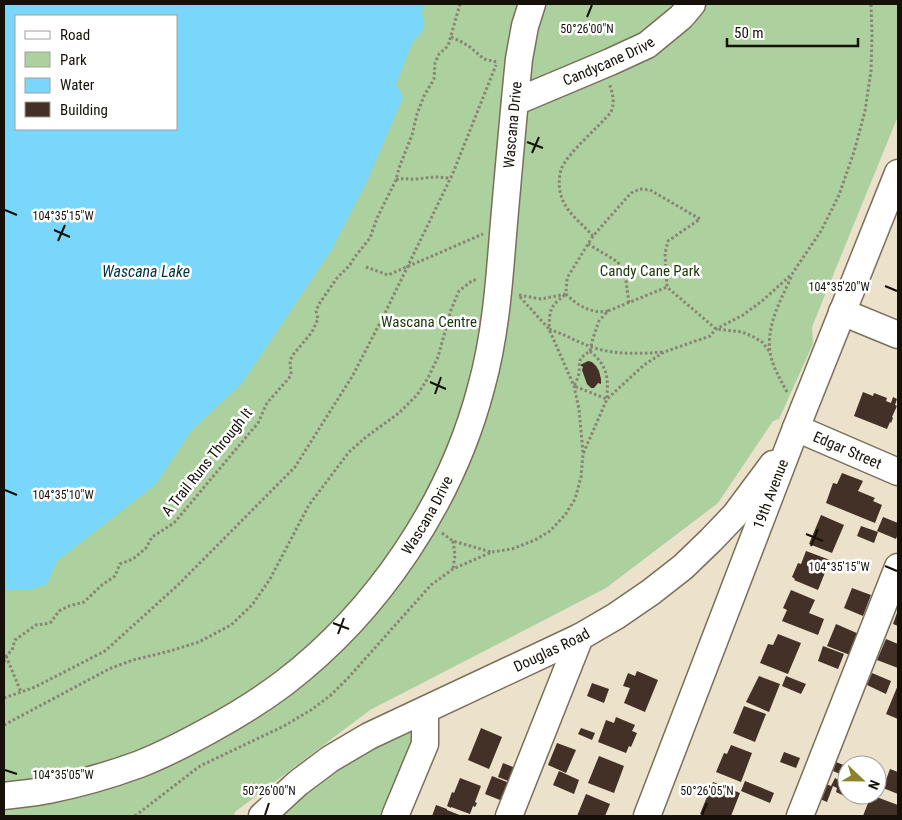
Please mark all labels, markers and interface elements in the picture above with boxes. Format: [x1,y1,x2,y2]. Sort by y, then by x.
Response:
legend [15,15,178,130]
scale bar [727,15,858,47]
text: 50°26'00"N [560,22,614,36]
text: 50 m [734,24,764,42]
text: Road [60,26,90,44]
street label: Candycane Drive [560,33,658,90]
text: Park [60,51,87,69]
text: Water [60,76,95,94]
street label: Wascana Drive [500,81,526,169]
text: Building [60,101,108,119]
text: 104°35'15"W [32,209,94,223]
water label: Wascana Lake [102,262,190,281]
park label: Candy Cane Park [600,262,700,280]
text: 104°35'20"W [808,280,870,294]
park label: Wascana Centre [381,313,477,331]
street label: A Trail Runs Through It [158,404,256,520]
street label: Edgar Street [811,428,884,473]
street label: 19th Avenue [749,457,792,531]
street label: Wascana Drive [398,473,457,558]
text: 104°35'10"W [32,488,94,502]
text: 104°35'15"W [808,560,870,574]
street label: Douglas Road [511,624,593,676]
north arrow [837,755,887,805]
text: 104°35'05"W [32,768,94,782]
text: N [865,778,883,792]
text: 50°26'00"N [242,784,296,798]
text: 50°26'05"N [680,784,734,798]

